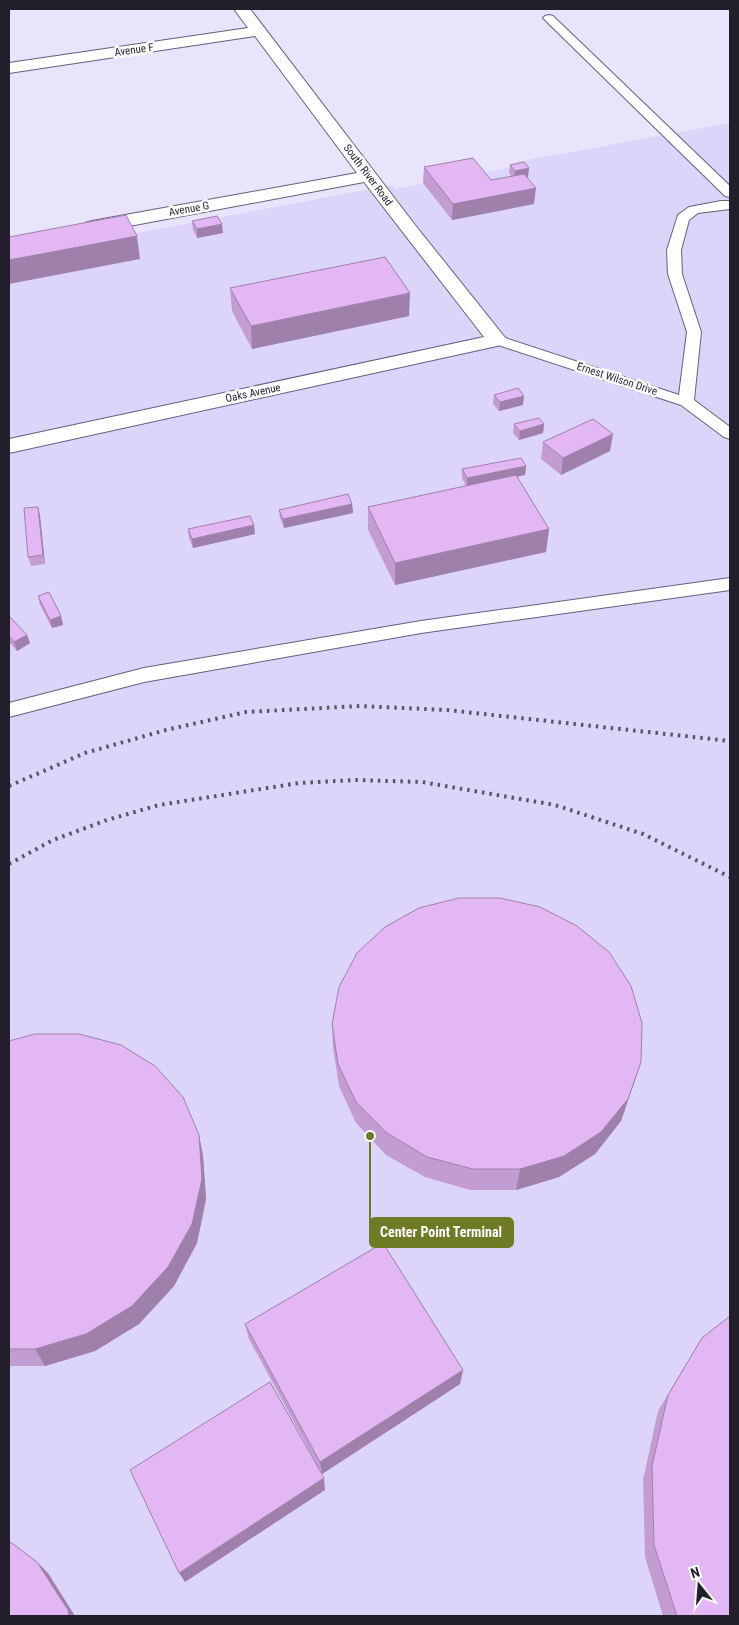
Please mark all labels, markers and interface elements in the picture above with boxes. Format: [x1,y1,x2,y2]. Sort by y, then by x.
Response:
street label: Avenue F [114,41,154,59]
street label: South River Road [341,142,395,208]
street label: Avenue G [168,199,210,219]
street label: Ernest Wilson Drive [575,360,659,398]
street label: Oaks Avenue [224,381,282,405]
callout: Center Point Terminal [370,1218,513,1247]
text: Center Point Terminal [380,1224,502,1240]
north arrow [674,1560,724,1610]
text: N [689,1564,702,1581]

